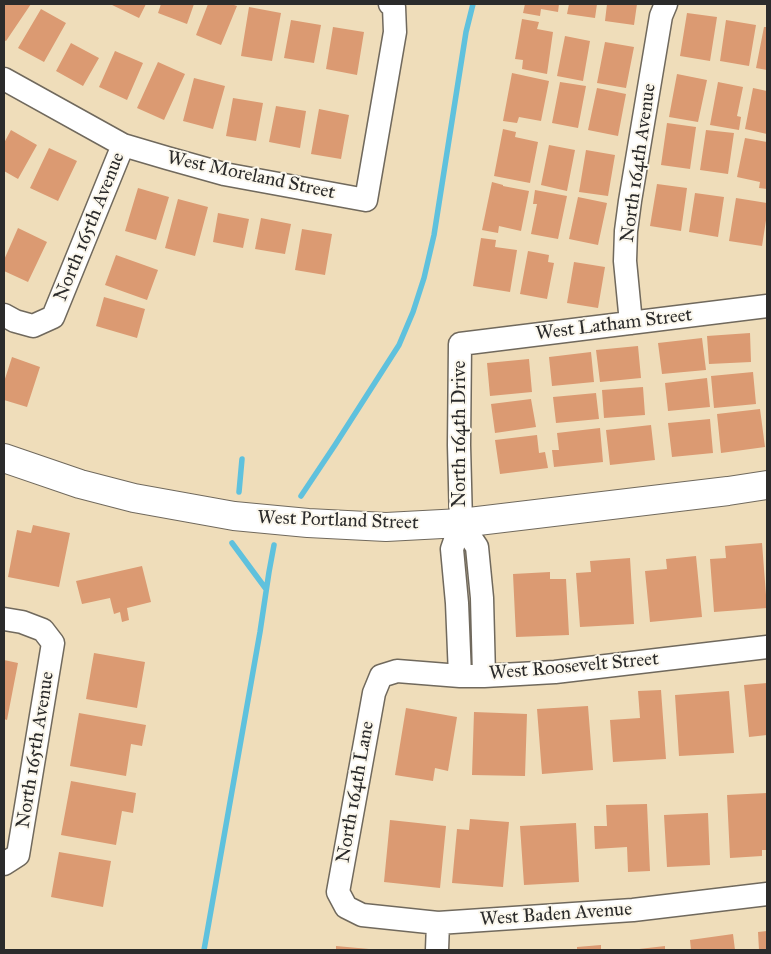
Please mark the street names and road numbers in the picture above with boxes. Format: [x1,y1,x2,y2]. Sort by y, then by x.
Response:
street label: North 164th Avenue [617,82,661,244]
street label: West Moreland Street [165,147,337,205]
street label: North 165th Avenue [50,149,130,305]
street label: West Latham Street [534,304,694,346]
street label: North 164th Drive [449,360,471,508]
street label: West Portland Street [257,507,419,535]
street label: West Roosevelt Street [488,648,660,686]
street label: North 165th Avenue [12,670,60,830]
street label: North 164th Lane [332,719,380,865]
street label: West Baden Avenue [479,898,633,932]

